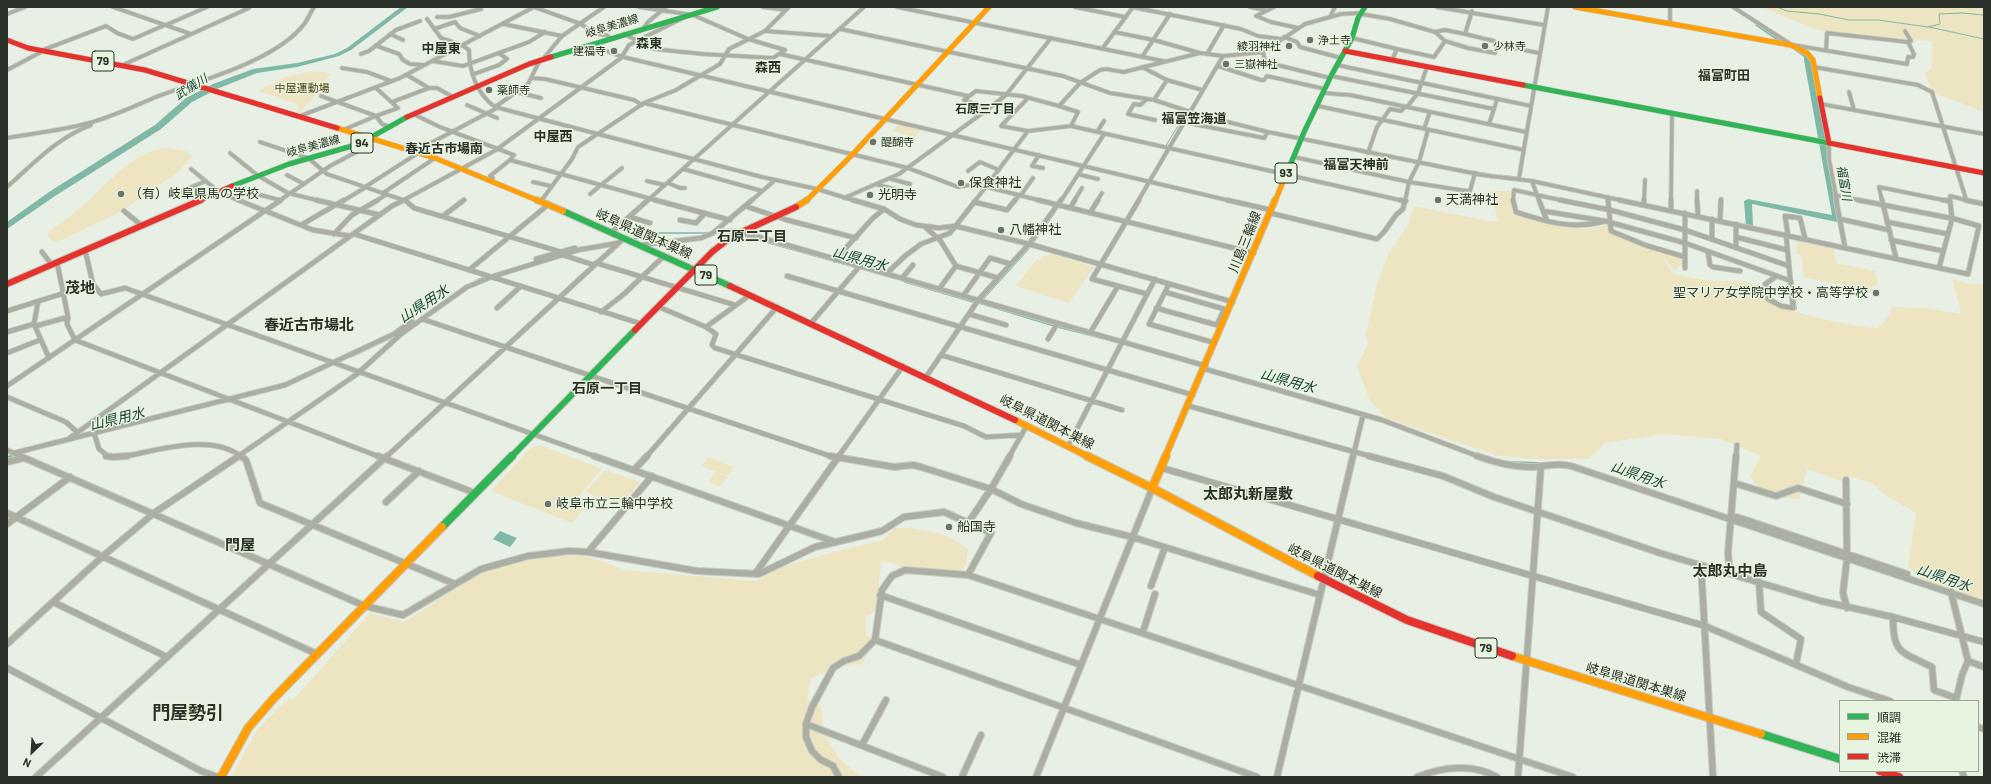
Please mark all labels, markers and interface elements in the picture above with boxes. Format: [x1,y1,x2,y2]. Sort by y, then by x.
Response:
street label: 岐阜美濃線 [584,12,640,40]
place label: 浄土寺 [1318,33,1351,47]
marker: 浄土寺 [1305,35,1315,45]
district label: 森東 [636,36,662,52]
place label: 綾羽神社 [1237,39,1281,53]
place label: 少林寺 [1493,39,1526,53]
district label: 中屋東 [422,41,460,57]
marker: 綾羽神社 [1284,41,1294,51]
marker: 少林寺 [1480,41,1490,51]
place label: 建福寺 [573,44,606,58]
marker: 建福寺 [609,46,619,56]
road number: 79 [92,51,114,71]
place label: 三嶽神社 [1234,57,1278,71]
marker: 三嶽神社 [1221,59,1231,69]
district label: 森西 [755,60,781,76]
district label: 福富町田 [1698,68,1750,84]
water label: 武儀川 [172,71,210,103]
park label: 中屋運動場 [275,81,329,95]
place label: 薬師寺 [497,83,530,97]
marker: 薬師寺 [484,85,494,95]
district label: 石原三丁目 [955,102,1015,116]
district label: 福富笠海道 [1162,111,1226,127]
district label: 中屋西 [534,129,572,145]
street label: 岐阜美濃線 [285,133,341,159]
road number: 94 [351,133,373,153]
place label: 醍醐寺 [881,135,914,149]
marker: 醍醐寺 [868,137,878,147]
district label: 春近古市場南 [405,141,483,157]
district label: 福富天神前 [1324,157,1388,173]
road number: 93 [1275,163,1297,183]
water label: 福富川 [1834,164,1854,202]
place label: 保食神社 [969,175,1021,191]
marker: 保食神社 [956,178,966,188]
place label: （有）岐阜県馬の学校 [129,186,259,202]
place label: 光明寺 [878,187,917,203]
marker: （有）岐阜県馬の学校 [116,189,126,199]
marker: 光明寺 [865,190,875,200]
place label: 天満神社 [1446,192,1498,208]
marker: 天満神社 [1433,195,1443,205]
street label: 岐阜県道関本巣線 [593,206,695,262]
street label: 川島三輪線 [1226,209,1264,275]
place label: 八幡神社 [1009,222,1061,238]
marker: 八幡神社 [996,225,1006,235]
district label: 石原二丁目 [717,228,787,244]
water label: 山県用水 [831,243,889,275]
road number: 79 [695,265,717,285]
district label: 茂地 [65,279,95,297]
water label: 山県用水 [396,282,452,326]
place label: 聖マリア女学院中学校・高等学校 [1673,285,1868,301]
marker: 聖マリア女学院中学校・高等学校 [1871,288,1881,298]
district label: 春近古市場北 [264,316,354,334]
water label: 山県用水 [1259,365,1317,397]
district label: 石原一丁目 [572,380,642,396]
street label: 岐阜県道関本巣線 [997,391,1097,453]
water label: 山県用水 [88,404,146,434]
water label: 山県用水 [1609,458,1667,492]
district label: 太郎丸新屋敷 [1203,485,1293,503]
place label: 岐阜市立三輪中学校 [556,496,673,512]
marker: 岐阜市立三輪中学校 [543,499,553,509]
place label: 船国寺 [957,519,996,535]
marker: 船国寺 [944,522,954,532]
district label: 門屋 [225,536,255,554]
street label: 岐阜県道関本巣線 [1285,540,1385,602]
water label: 山県用水 [1915,561,1973,595]
district label: 太郎丸中島 [1693,562,1767,580]
road number: 79 [1475,638,1497,658]
street label: 岐阜県道関本巣線 [1584,659,1688,705]
legend [1839,700,1979,772]
district label: 門屋勢引 [152,702,224,724]
text: 順調 [1877,710,1901,724]
text: 混雑 [1877,730,1901,744]
north arrow [12,732,52,772]
text: 渋滞 [1877,750,1901,764]
text: N [21,756,33,771]

